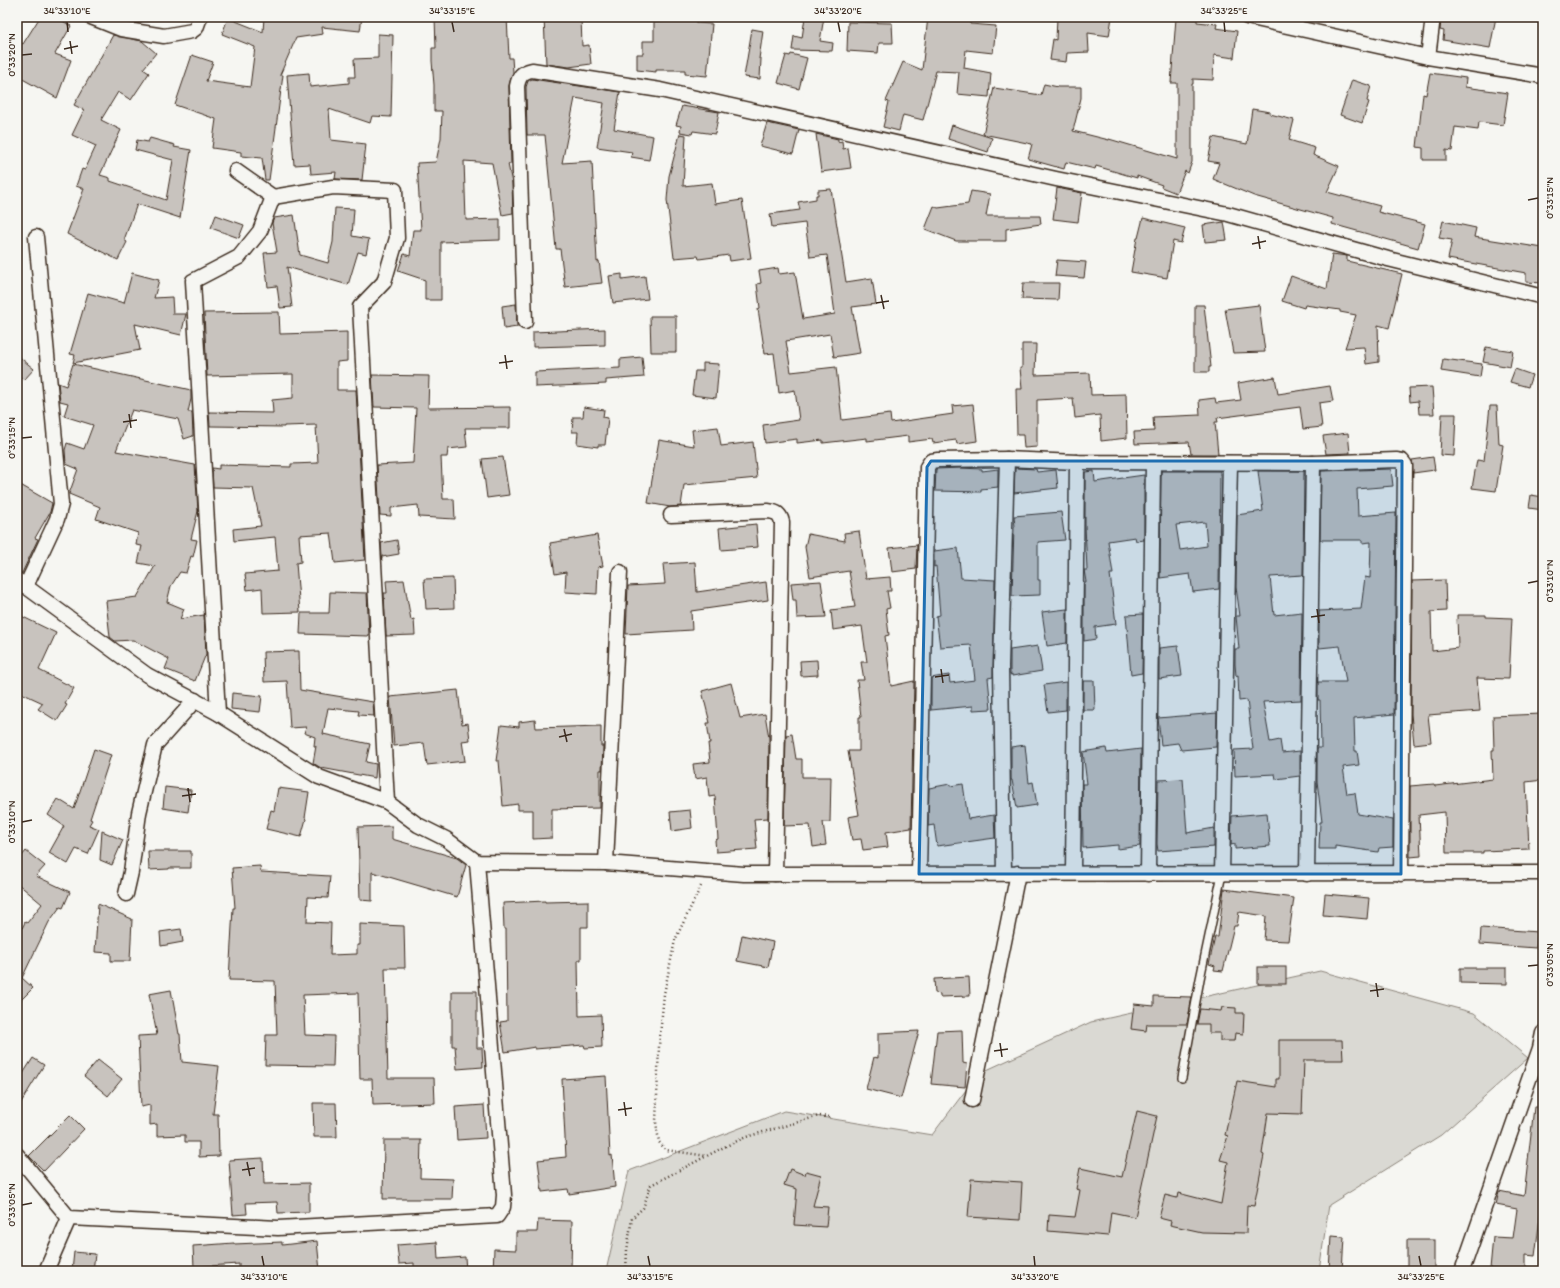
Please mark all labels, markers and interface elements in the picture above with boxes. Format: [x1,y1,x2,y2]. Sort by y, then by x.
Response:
text: 34°33'10"E [43,4,91,17]
text: 34°33'15"E [429,4,476,17]
text: 34°33'20"E [814,4,862,17]
text: 34°33'25"E [1201,4,1248,17]
text: 0°33'20"N [5,33,18,77]
text: 0°33'15"N [1543,177,1556,219]
text: 0°33'15"N [5,417,18,459]
text: 0°33'10"N [1543,559,1556,603]
text: 0°33'10"N [5,800,18,844]
text: 0°33'05"N [1543,943,1556,987]
text: 0°33'05"N [5,1183,18,1227]
text: 34°33'10"E [240,1270,288,1283]
text: 34°33'15"E [627,1270,674,1283]
text: 34°33'20"E [1011,1270,1059,1283]
text: 34°33'25"E [1398,1270,1445,1283]

